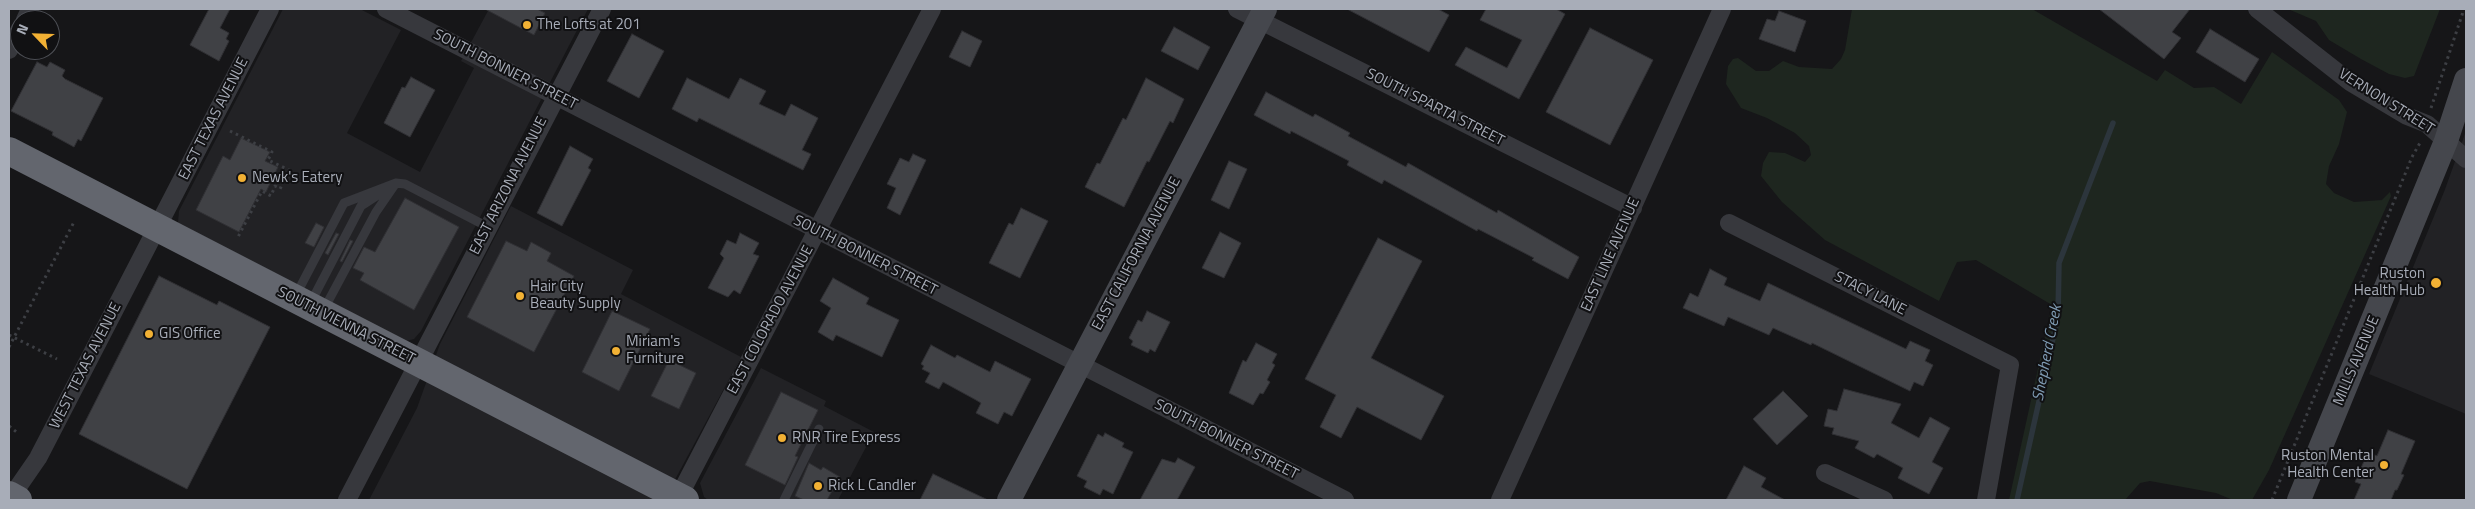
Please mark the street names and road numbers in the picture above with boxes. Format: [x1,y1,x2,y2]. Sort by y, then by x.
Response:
street label: SOUTH BONNER STREET [430,26,580,114]
street label: EAST TEXAS AVENUE [175,55,253,183]
street label: SOUTH SPARTA STREET [1363,65,1507,151]
street label: VERNON STREET [2335,65,2437,139]
street label: EAST ARIZONA AVENUE [466,114,552,258]
street label: EAST CALIFORNIA AVENUE [1089,174,1185,334]
street label: EAST LINE AVENUE [1578,195,1644,315]
street label: SOUTH BONNER STREET [790,212,940,300]
street label: EAST COLORADO AVENUE [724,243,818,397]
street label: STACY LANE [1831,268,1909,320]
street label: SOUTH VIENNA STREET [274,283,418,369]
street label: WEST TEXAS AVENUE [46,300,126,432]
street label: MILLS AVENUE [2330,313,2384,409]
street label: SOUTH BONNER STREET [1151,396,1301,484]

